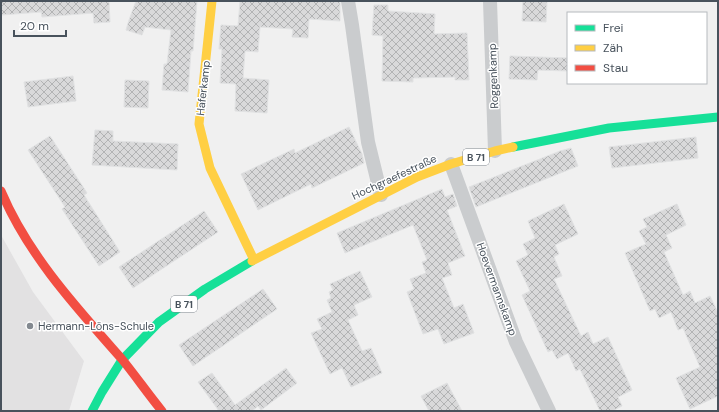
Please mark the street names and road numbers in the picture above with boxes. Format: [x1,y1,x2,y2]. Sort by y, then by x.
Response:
street label: Roggenkamp [485,43,501,109]
street label: Haferkamp [193,60,213,116]
road number: B 71 [463,149,489,165]
street label: Hochgraefestraße [349,151,439,203]
street label: Hoevermannskamp [474,241,520,338]
road number: B 71 [171,296,197,312]

